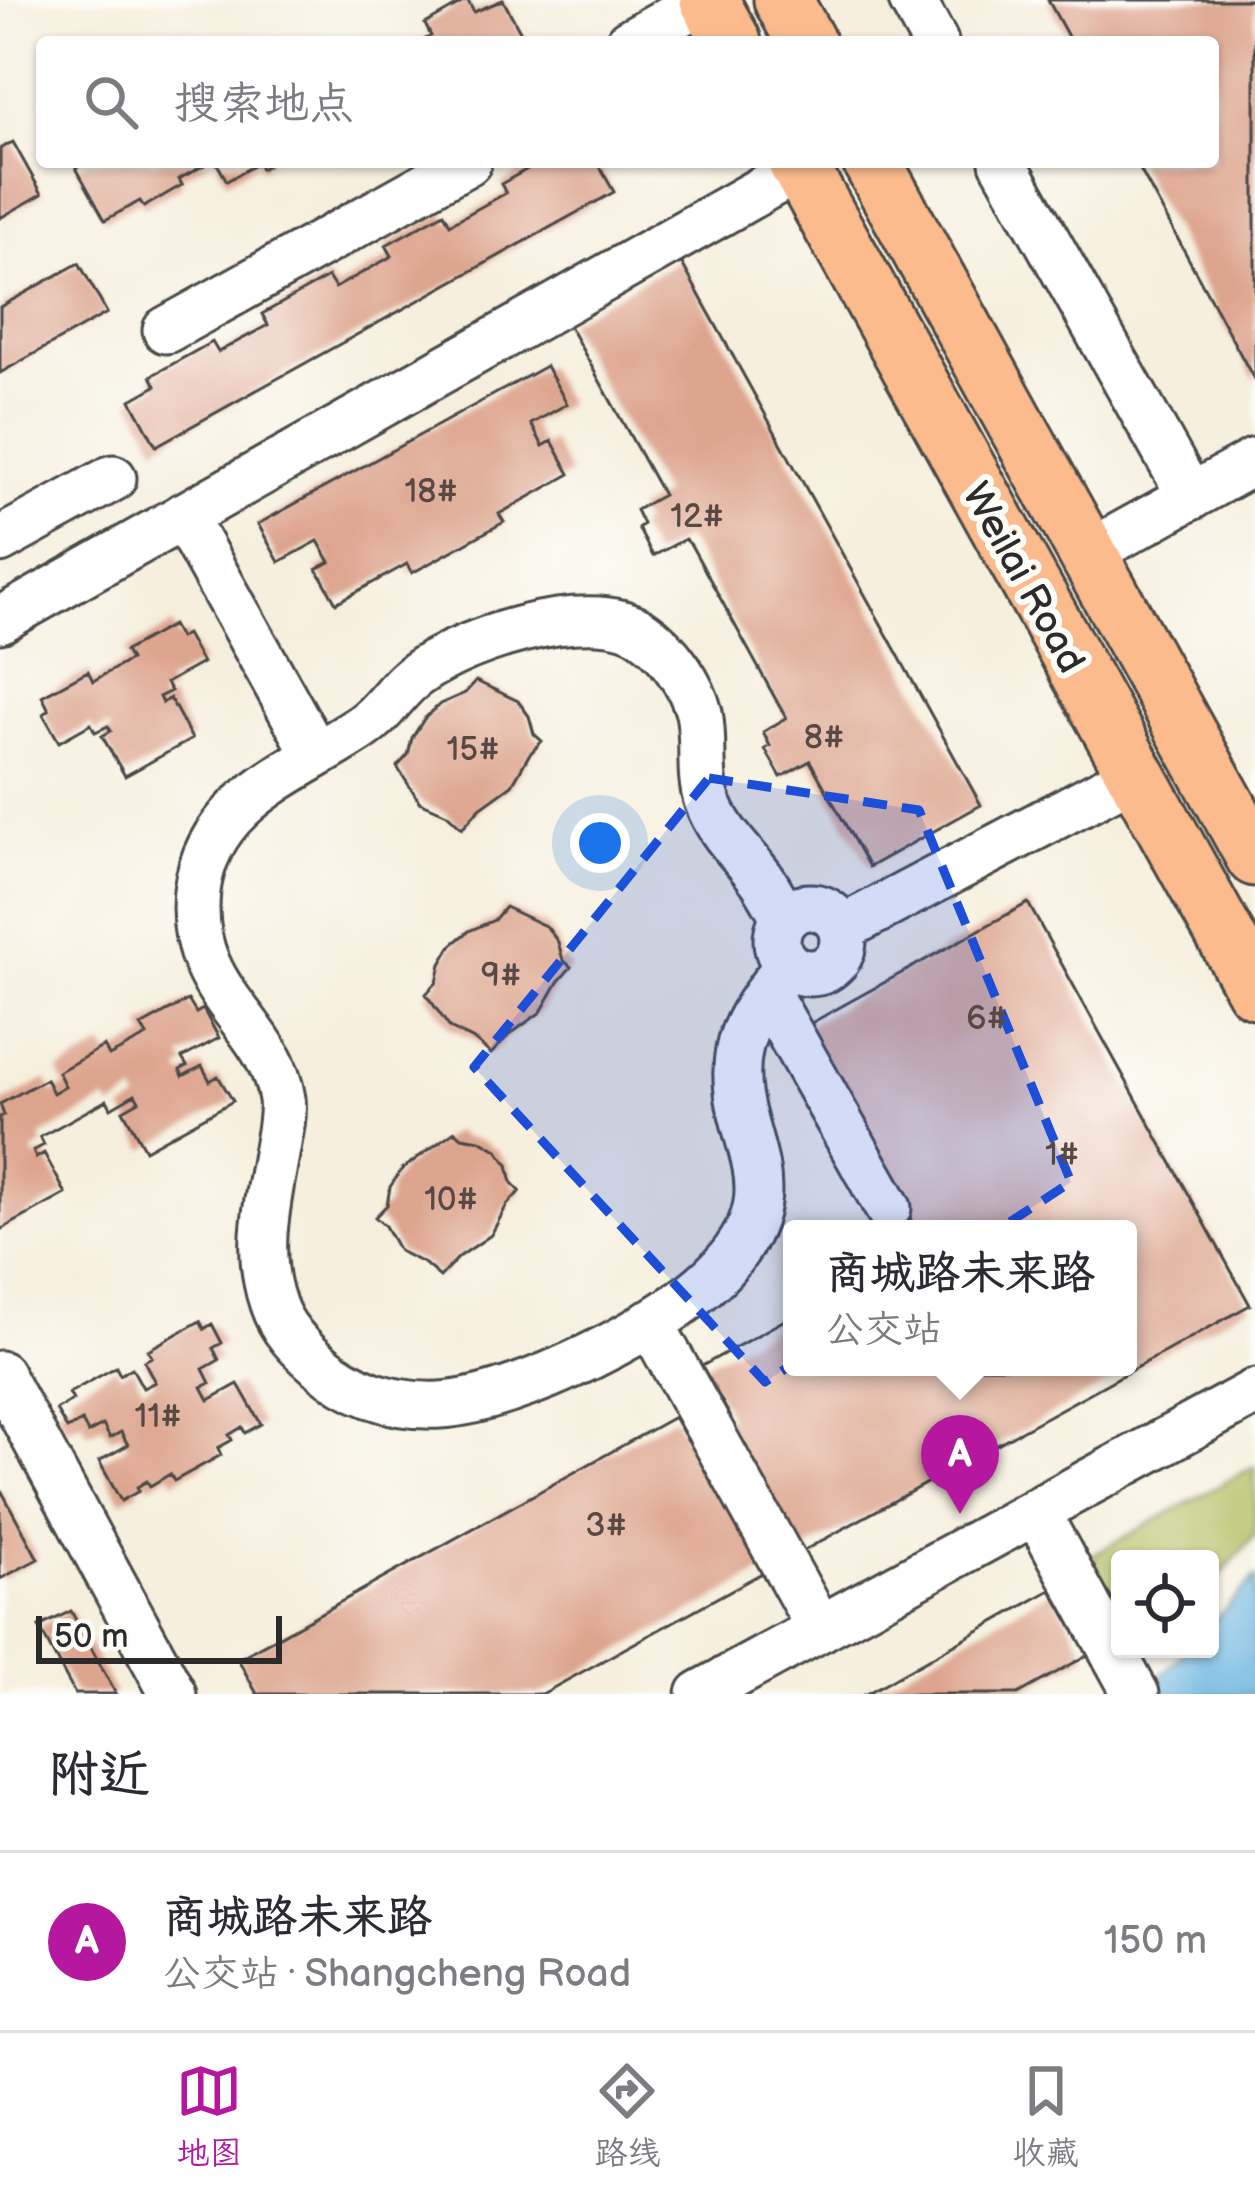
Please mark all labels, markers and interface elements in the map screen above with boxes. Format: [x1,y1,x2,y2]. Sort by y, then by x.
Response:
search box [36,36,1219,168]
icon: search [78,69,144,135]
text: 搜索地点 [174,77,354,132]
house number: 18# [404,472,458,512]
street label: Weilai Road [951,475,1094,681]
house number: 12# [670,497,724,537]
house number: 8# [804,718,844,758]
house number: 15# [447,730,499,770]
your location [570,813,630,873]
house number: 9# [481,956,521,996]
house number: 6# [966,999,1008,1039]
house number: 1# [1045,1135,1079,1175]
house number: 10# [424,1180,478,1220]
popup [783,1220,1137,1376]
text: 商城路未来路 [825,1247,1095,1302]
text: 公交站 [825,1307,942,1354]
house number: 11# [135,1397,181,1437]
pin: A [921,1415,999,1514]
house number: 3# [585,1506,627,1546]
map controls [1111,1550,1219,1658]
button: locate [1111,1550,1219,1658]
scale bar [36,1610,282,1663]
text: 50 m [54,1617,129,1657]
text: 附近 [48,1745,150,1806]
text: 商城路未来路 [162,1891,432,1946]
text: A [75,1918,99,1965]
text: 150 m [1104,1918,1207,1965]
text: 公交站 · Shangcheng Road [162,1951,631,1998]
tab: 地图 [176,2058,242,2174]
tab: 路线 [594,2058,660,2174]
tab: 收藏 [1013,2058,1079,2174]

